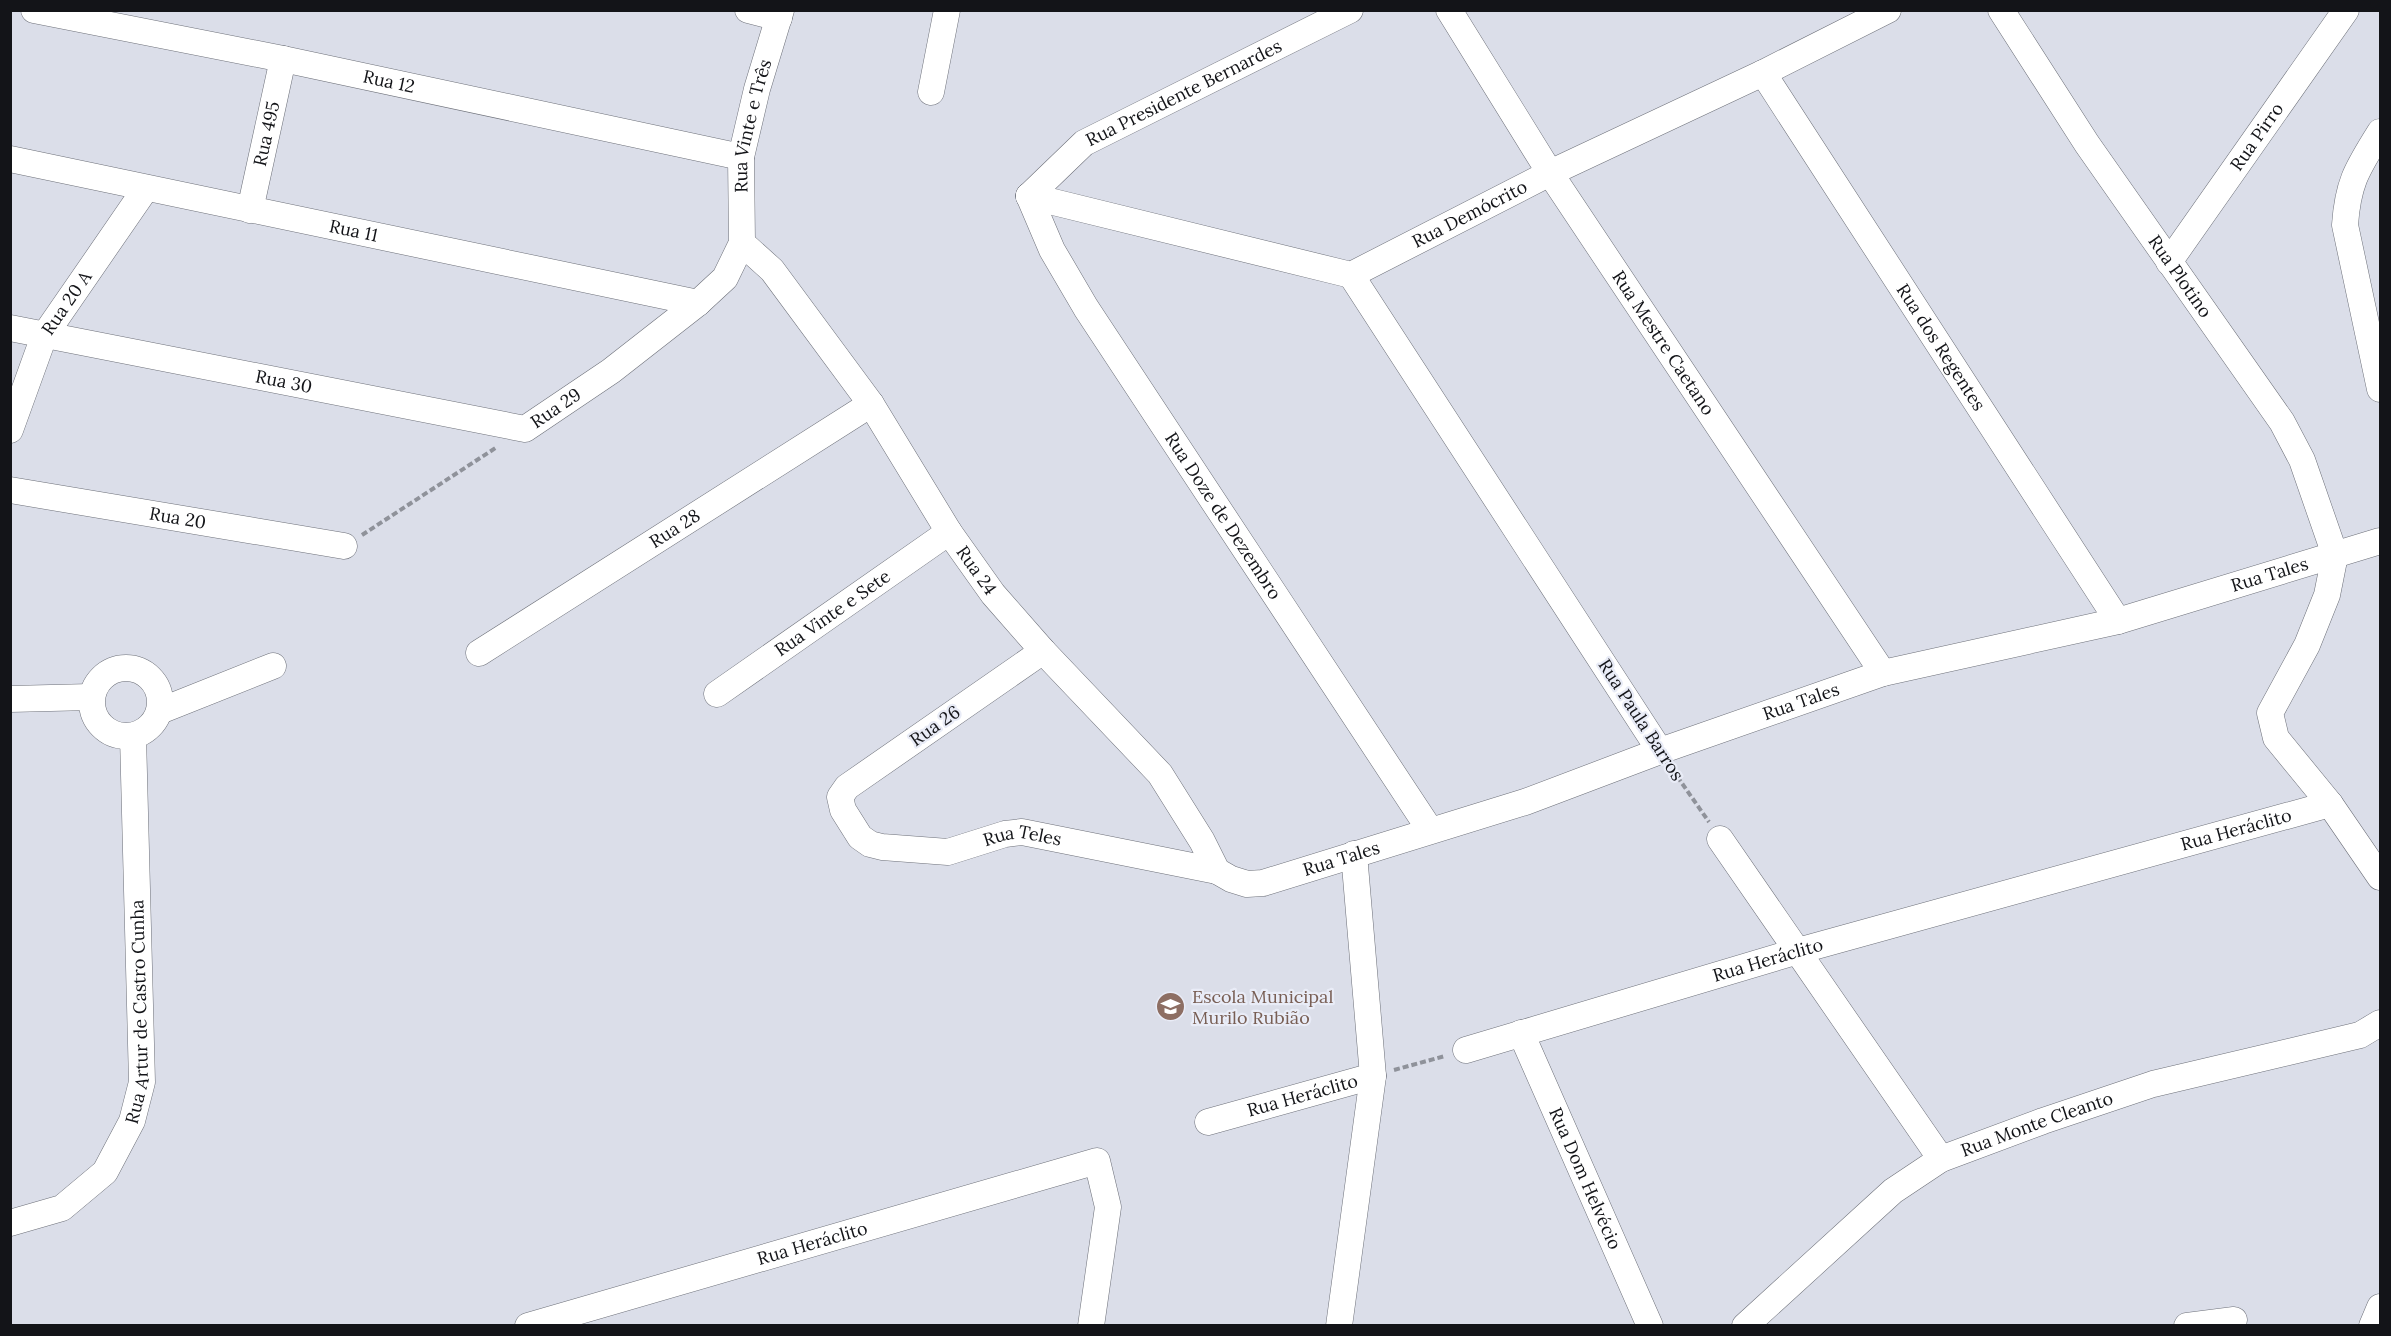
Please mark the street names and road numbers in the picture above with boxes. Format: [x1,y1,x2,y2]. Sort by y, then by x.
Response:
street label: Rua Presidente Bernardes [1082,34,1285,151]
street label: Rua Vinte e Três [729,56,776,193]
street label: Rua 12 [361,64,417,98]
street label: Rua Pirro [2225,98,2288,175]
street label: Rua 495 [248,99,284,168]
street label: Rua Demócrito [1408,175,1531,253]
street label: Rua 11 [327,214,380,247]
street label: Rua Plotino [2143,230,2217,322]
street label: Rua 20 A [36,266,97,339]
street label: Rua Mestre Caetano [1607,266,1720,419]
street label: Rua dos Regentes [1892,279,1991,415]
street label: Rua 30 [254,364,314,398]
street label: Rua 29 [526,383,585,433]
street label: Rua Doze de Dezembro [1160,428,1287,604]
street label: Rua 20 [148,502,208,534]
street label: Rua 28 [645,503,704,553]
street label: Rua 24 [951,541,1002,599]
street label: Rua Tales [2228,552,2311,597]
street label: Rua Vinte e Sete [770,564,895,661]
street label: Rua Paula Barros [1594,655,1689,785]
street label: Rua Tales [1760,677,1842,725]
street label: Rua 26 [905,700,964,751]
street label: Rua Heráclito [2178,803,2294,856]
street label: Rua Teles [980,820,1064,851]
street label: Rua Tales [1300,836,1383,881]
street label: Rua Artur de Castro Cunha [120,899,154,1126]
street label: Rua Heráclito [1710,933,1825,987]
street label: Rua Heráclito [1244,1069,1360,1122]
street label: Rua Monte Cleanto [1957,1086,2116,1162]
street label: Rua Dom Helvécio [1544,1104,1627,1253]
street label: Rua Heráclito [754,1216,870,1270]

